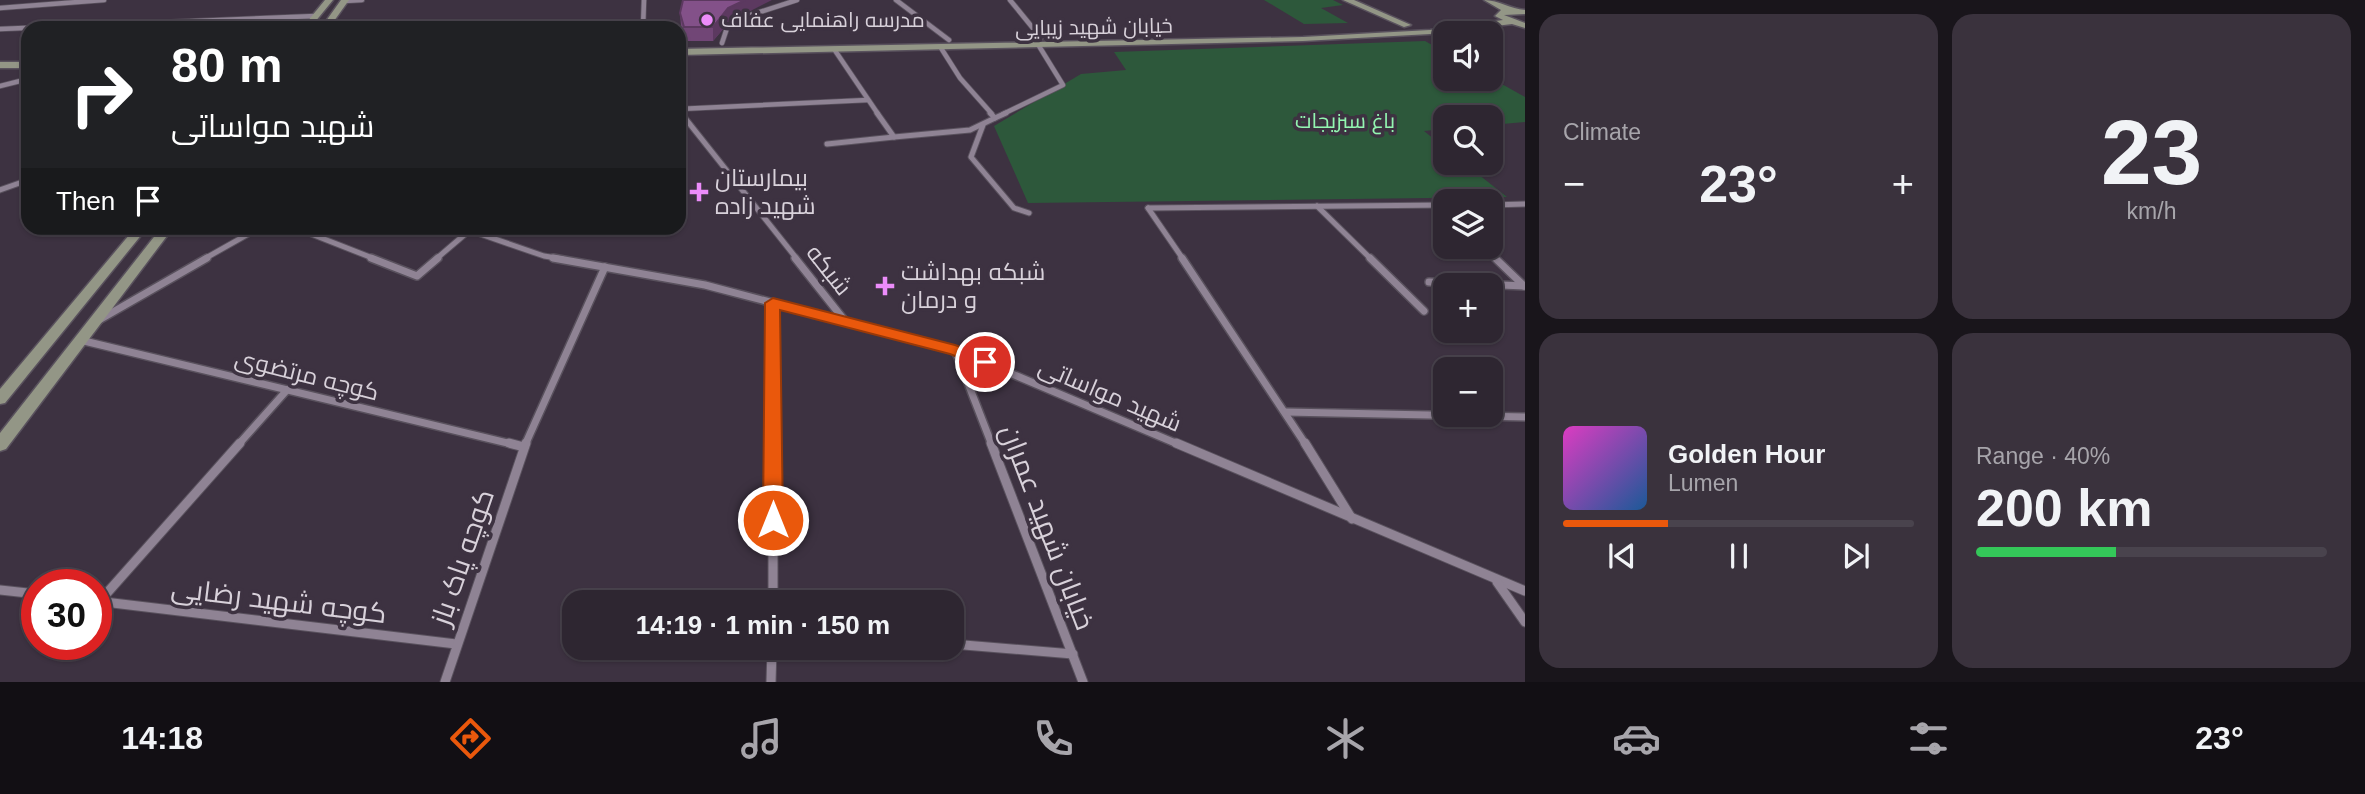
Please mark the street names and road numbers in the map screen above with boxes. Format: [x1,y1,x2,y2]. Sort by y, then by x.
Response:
street label: خیابان شهید زیبایی [1015,14,1173,41]
street label: شبکه [801,239,857,300]
street label: کوچه مرتضوی [232,344,382,408]
street label: شهید مواساتی [1034,352,1186,438]
street label: خیابان شهید عمران [993,420,1101,634]
street label: کوچه پاک باز [424,485,503,632]
street label: کوچه شهید رضایی [169,572,388,632]

